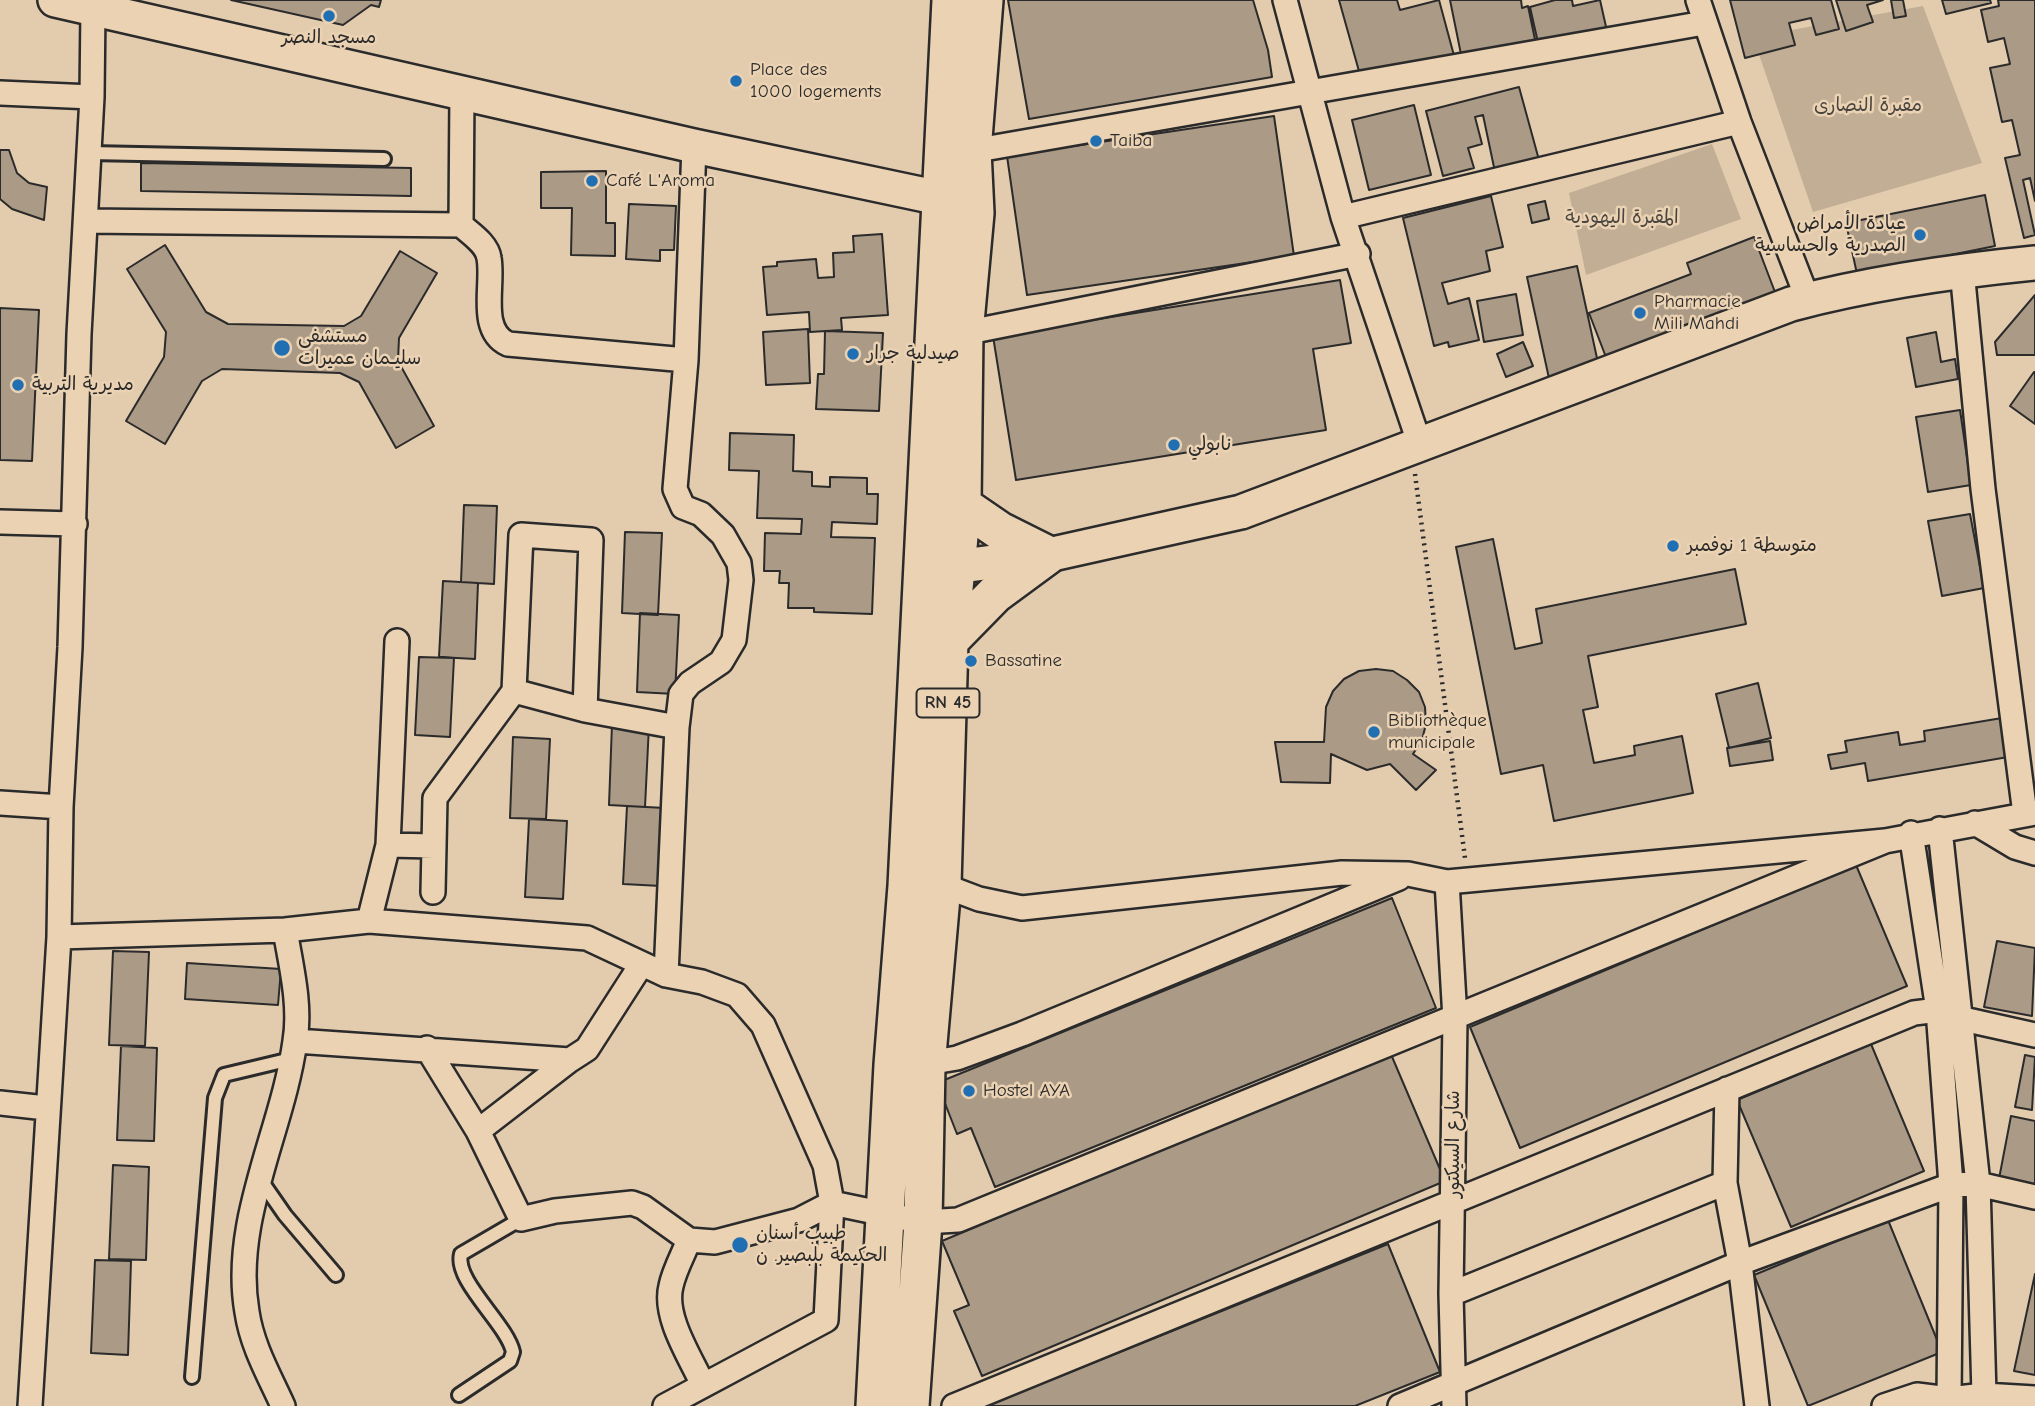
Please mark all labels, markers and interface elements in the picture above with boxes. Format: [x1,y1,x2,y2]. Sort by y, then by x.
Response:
marker: مسجد النصر [321,8,337,24]
place label: مسجد النصر [282,27,376,49]
place label: Place des 1000 logements [750,59,881,103]
marker: Place des 1000 logements [728,73,744,89]
park label: مقبرة النصارى [1814,95,1922,117]
place label: Taiba [1110,130,1152,152]
marker: Taiba [1088,133,1104,149]
place label: Café L'Aroma [606,170,715,192]
marker: Café L'Aroma [584,173,600,189]
park label: المقبرة اليهودية [1565,207,1679,229]
place label: عيادة الأمراض الصدرية والحساسية [1755,213,1906,257]
marker: عيادة الأمراض الصدرية والحساسية [1912,227,1928,243]
place label: Pharmacie Mili Mahdi [1654,291,1741,335]
marker: Pharmacie Mili Mahdi [1632,305,1648,321]
place label: مستشفى سليـمان عميرات [298,326,421,370]
marker: مستشفى سليـمان عميرات [272,338,292,358]
place label: صيدلية جرار [867,343,960,365]
marker: صيدلية جرار [845,346,861,362]
place label: مديرية التربية [32,374,134,396]
marker: مديرية التربية [10,377,26,393]
place label: نابولي [1188,434,1231,456]
marker: نابولي [1166,437,1182,453]
place label: متوسطة 1 نوفمبر [1687,535,1817,557]
marker: متوسطة 1 نوفمبر [1665,538,1681,554]
place label: Bassatine [985,650,1062,672]
marker: Bassatine [963,653,979,669]
road number: RN 45 [916,688,979,718]
place label: Bibliothèque municipale [1388,710,1487,754]
marker: Bibliothèque municipale [1366,724,1382,740]
place label: Hostel AYA [983,1080,1070,1102]
marker: Hostel AYA [961,1083,977,1099]
street label: شارع السيكتور [1443,1090,1465,1198]
place label: طبيب أسنان الحكيمة بلبصير. ن [756,1223,887,1267]
marker: طبيب أسنان الحكيمة بلبصير. ن [730,1235,750,1255]

